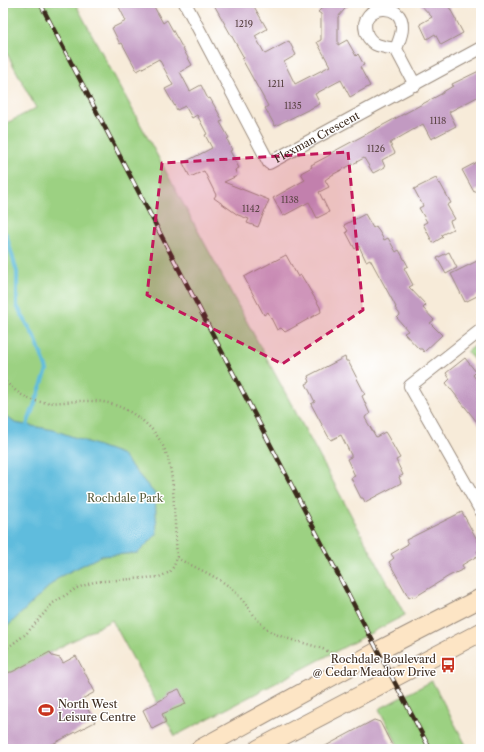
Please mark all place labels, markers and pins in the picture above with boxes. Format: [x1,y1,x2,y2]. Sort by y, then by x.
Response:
place label: Rochdale Boulevard @ Cedar Meadow Drive [313,652,436,679]
bus stop icon: Rochdale Boulevard @ Cedar Meadow Drive [439,656,457,674]
place label: North West Leisure Centre [58,697,136,724]
sports icon: North West Leisure Centre [37,701,55,719]

